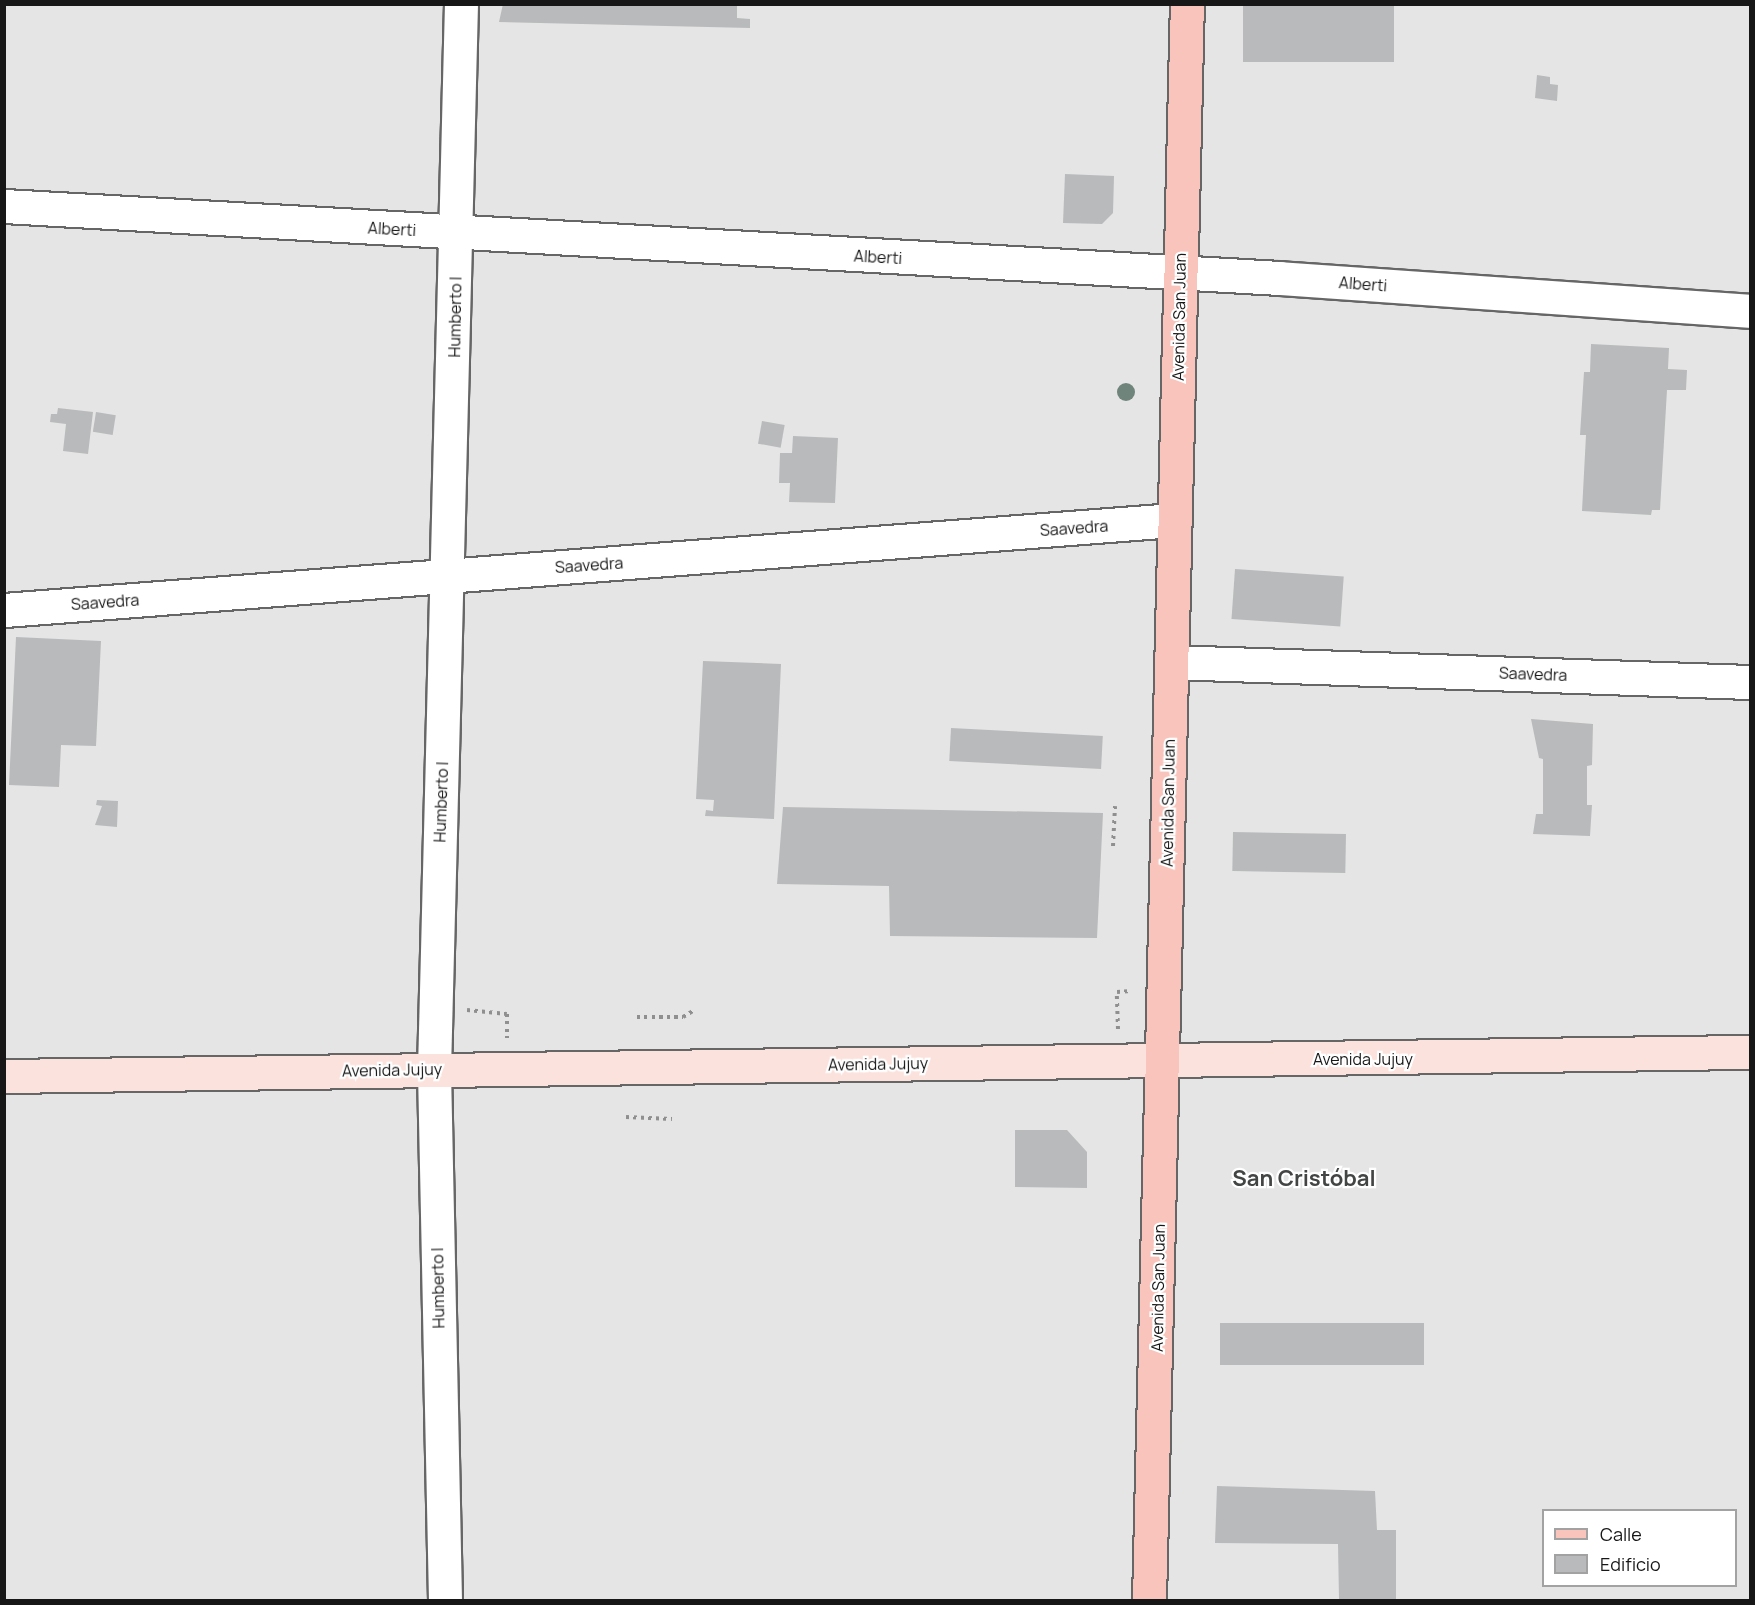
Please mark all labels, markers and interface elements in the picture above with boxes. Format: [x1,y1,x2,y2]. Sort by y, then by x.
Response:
street label: Alberti [367,218,417,240]
street label: Alberti [853,246,903,268]
street label: Avenida San Juan [1168,253,1190,381]
street label: Alberti [1338,273,1388,295]
street label: Humberto I [445,276,465,358]
street label: Saavedra [1039,516,1109,540]
street label: Saavedra [554,553,624,577]
street label: Saavedra [70,590,140,614]
street label: Saavedra [1499,663,1567,685]
street label: Avenida San Juan [1157,739,1179,867]
street label: Humberto I [430,761,452,843]
street label: Avenida Jujuy [1313,1049,1413,1069]
street label: Avenida Jujuy [828,1054,928,1074]
street label: Avenida Jujuy [342,1060,442,1080]
district label: San Cristóbal [1232,1166,1376,1192]
street label: Avenida San Juan [1147,1224,1169,1352]
street label: Humberto I [428,1247,448,1329]
legend [1542,1509,1737,1587]
text: Calle [1600,1522,1642,1546]
text: Edificio [1600,1552,1661,1576]

